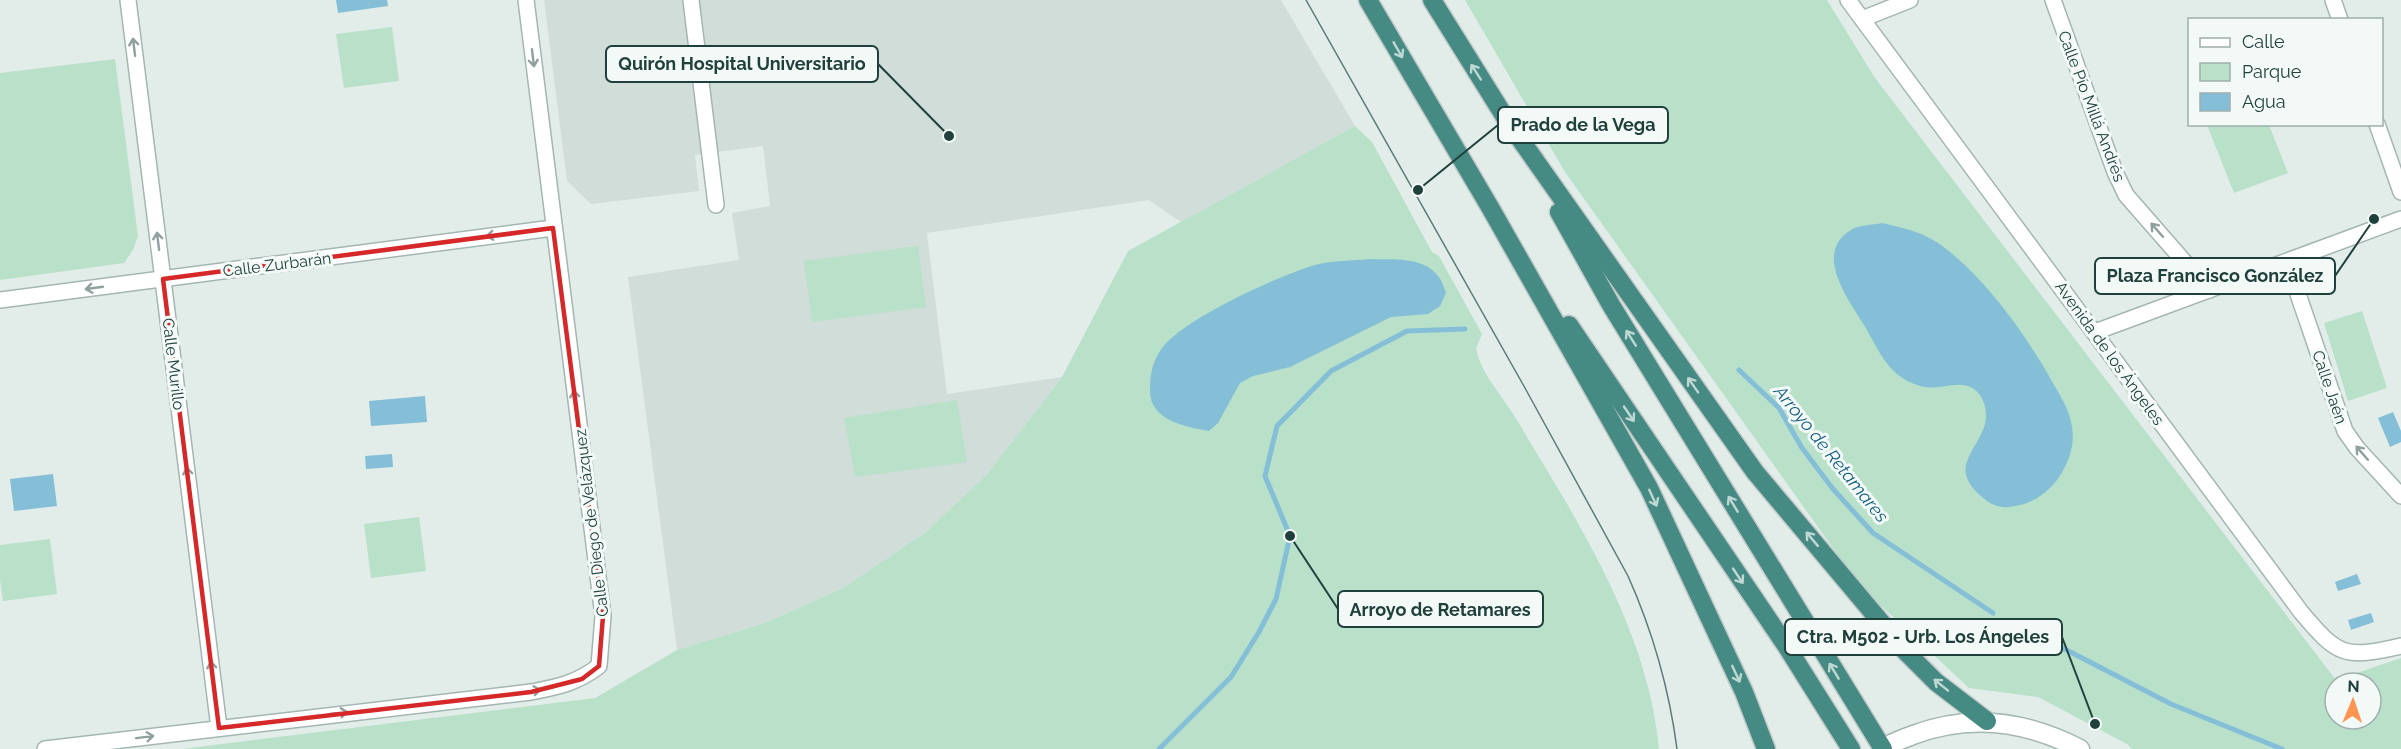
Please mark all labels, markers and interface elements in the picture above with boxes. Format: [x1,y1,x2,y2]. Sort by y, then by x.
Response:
legend [2188,18,2383,126]
street label: Calle Pío Millá Andrés [2054,28,2129,185]
text: Calle [2242,31,2285,52]
one-way arrow [128,38,139,58]
one-way arrow [1392,41,1404,58]
callout: Quirón Hospital Universitario [606,46,878,82]
one-way arrow [528,48,539,67]
text: Quirón Hospital Universitario [618,53,866,74]
text: Parque [2242,61,2302,82]
one-way arrow [1470,64,1483,81]
text: Agua [2242,91,2286,112]
callout: Prado de la Vega [1498,107,1668,143]
text: Prado de la Vega [1510,114,1656,135]
one-way arrow [2150,223,2164,238]
one-way arrow [486,230,506,241]
one-way arrow [153,232,164,251]
street label: Calle Zurbarán [222,248,332,281]
callout: Plaza Francisco González [2095,258,2335,294]
text: Plaza Francisco González [2107,265,2324,286]
street label: Avenida de los Ángeles [2051,277,2169,429]
one-way arrow [84,282,104,293]
street label: Calle Murillo [158,317,189,411]
one-way arrow [1625,330,1637,347]
street label: Calle Jaén [2308,348,2351,426]
one-way arrow [1687,377,1699,393]
water label: Arroyo de Retamares [1769,380,1893,527]
one-way arrow [570,389,581,409]
one-way arrow [1623,406,1635,422]
street label: Calle Diego de Velázquez [571,428,612,618]
one-way arrow [2355,446,2369,461]
one-way arrow [182,467,193,487]
one-way arrow [1648,488,1660,506]
one-way arrow [1727,496,1739,513]
one-way arrow [1805,531,1818,547]
one-way arrow [1732,567,1744,584]
callout: Arroyo de Retamares [1338,591,1543,627]
text: Arroyo de Retamares [1349,599,1531,620]
callout: Ctra. M502 - Urb. Los Ángeles [1785,619,2062,655]
text: Ctra. M502 - Urb. Los Ángeles [1797,626,2049,647]
one-way arrow [206,660,217,680]
one-way arrow [1827,663,1839,680]
one-way arrow [1731,665,1742,683]
north arrow [2323,671,2383,731]
text: N [2347,677,2360,696]
one-way arrow [1934,678,1949,692]
one-way arrow [522,686,542,697]
one-way arrow [328,708,348,719]
one-way arrow [135,731,155,742]

